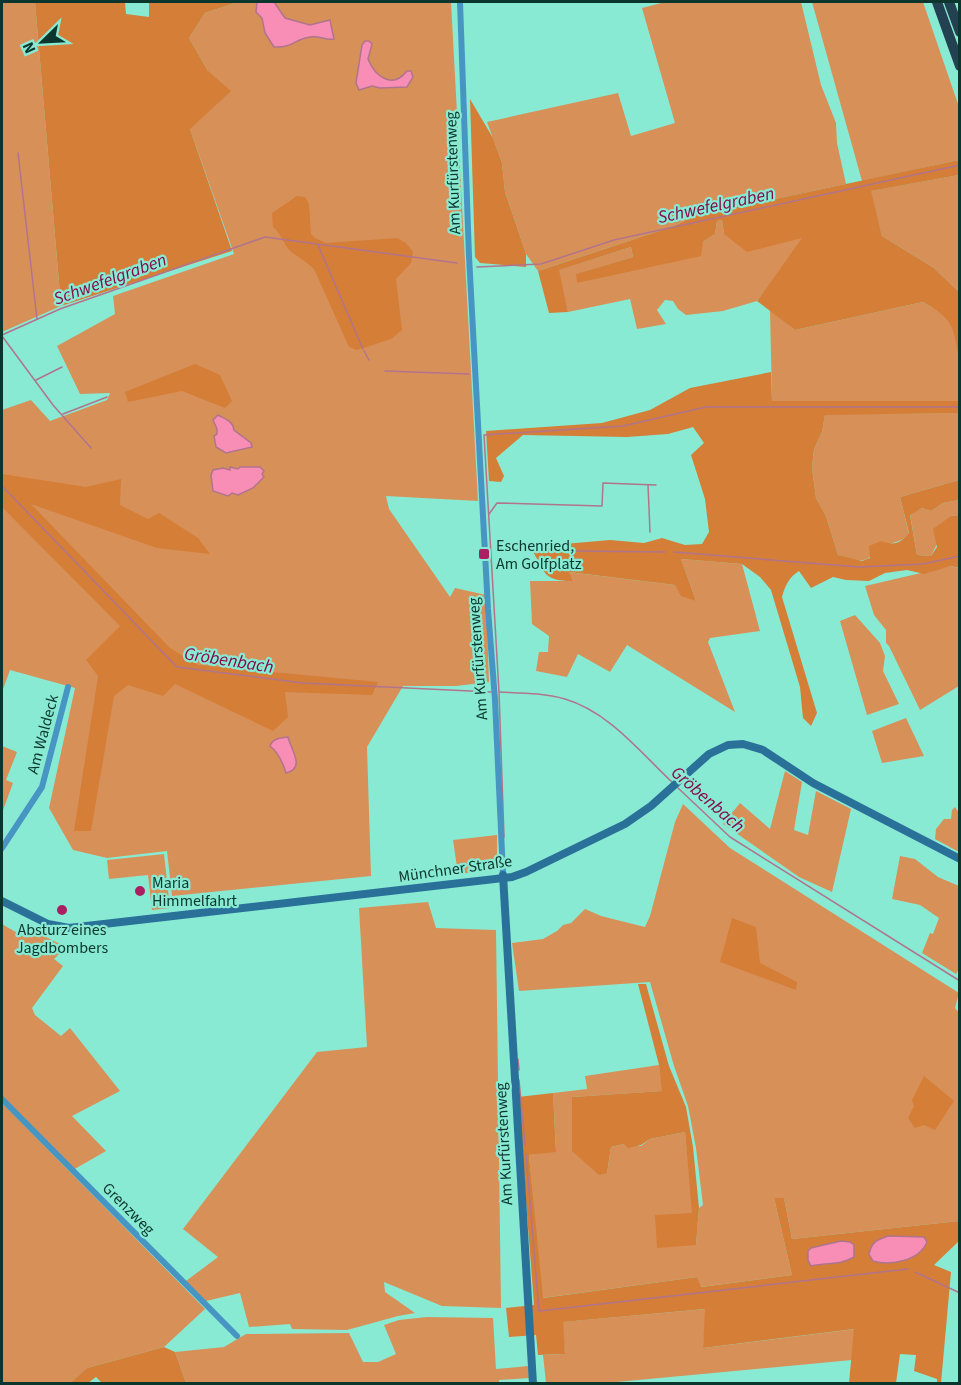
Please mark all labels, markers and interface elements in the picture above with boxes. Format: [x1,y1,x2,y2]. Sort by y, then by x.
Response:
north arrow [12,12,72,72]
text: N [17,38,41,57]
street label: Am Kurfürstenweg [440,111,466,235]
water label: Schwefelgraben [656,181,777,230]
water label: Schwefelgraben [50,247,170,311]
place label: Eschenried, Am Golfplatz [496,535,582,575]
marker: Eschenried, Am Golfplatz [477,547,491,561]
street label: Am Kurfürstenweg [463,597,493,721]
water label: Gröbenbach [182,641,275,680]
street label: Am Waldeck [22,692,64,777]
water label: Gröbenbach [665,760,750,838]
street label: Münchner Straße [397,850,513,888]
place label: Maria Himmelfahrt [152,872,238,912]
marker: Maria Himmelfahrt [133,884,147,898]
marker: Absturz eines Jagdbombers [55,903,69,917]
place label: Absturz eines Jagdbombers [16,919,108,959]
street label: Am Kurfürstenweg [490,1082,518,1206]
street label: Grenzweg [97,1178,159,1240]

